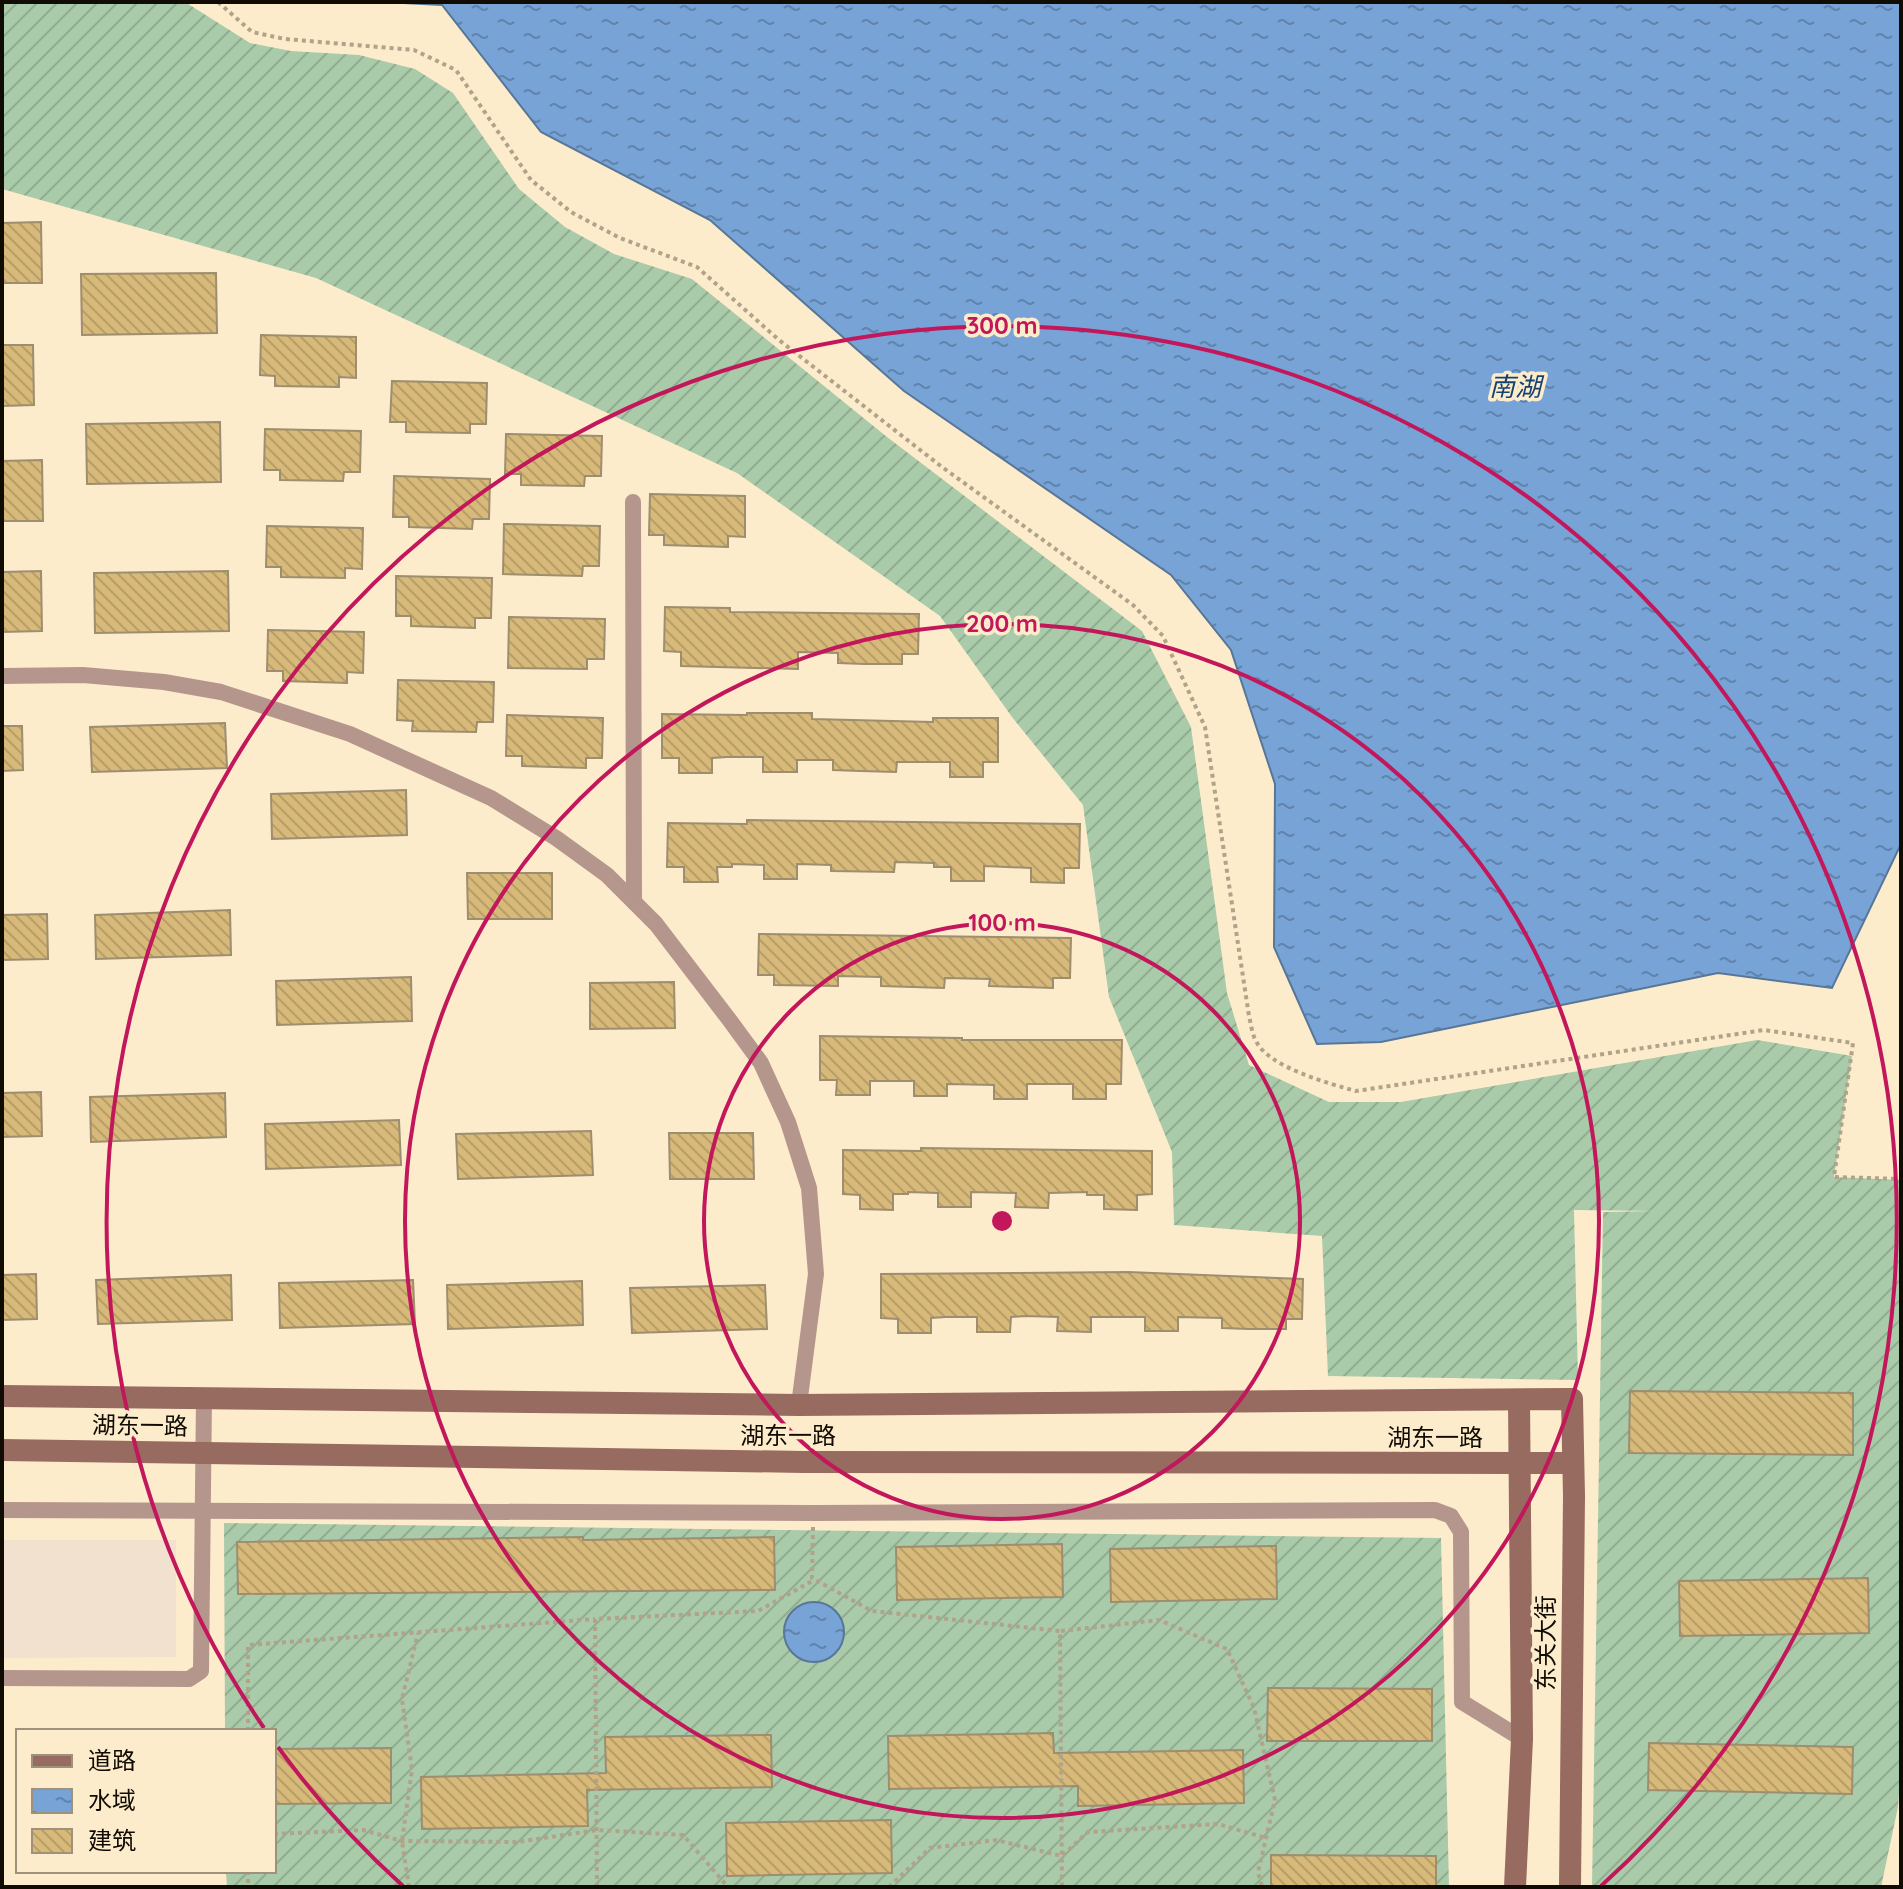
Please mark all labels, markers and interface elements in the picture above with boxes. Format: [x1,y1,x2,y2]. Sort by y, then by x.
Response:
text: 300 m [966,310,1038,340]
water label: 南湖 [1489,370,1545,403]
text: 200 m [966,608,1038,638]
text: 100 m [968,907,1036,937]
centre of rings [988,1207,1016,1235]
street label: 湖东一路 [92,1409,188,1441]
street label: 湖东一路 [740,1420,836,1450]
street label: 湖东一路 [1387,1422,1483,1452]
street label: 东关大街 [1530,1595,1560,1691]
legend [16,1729,276,1873]
text: 道路 [88,1745,136,1775]
text: 水域 [88,1785,136,1815]
text: 建筑 [88,1825,136,1855]

